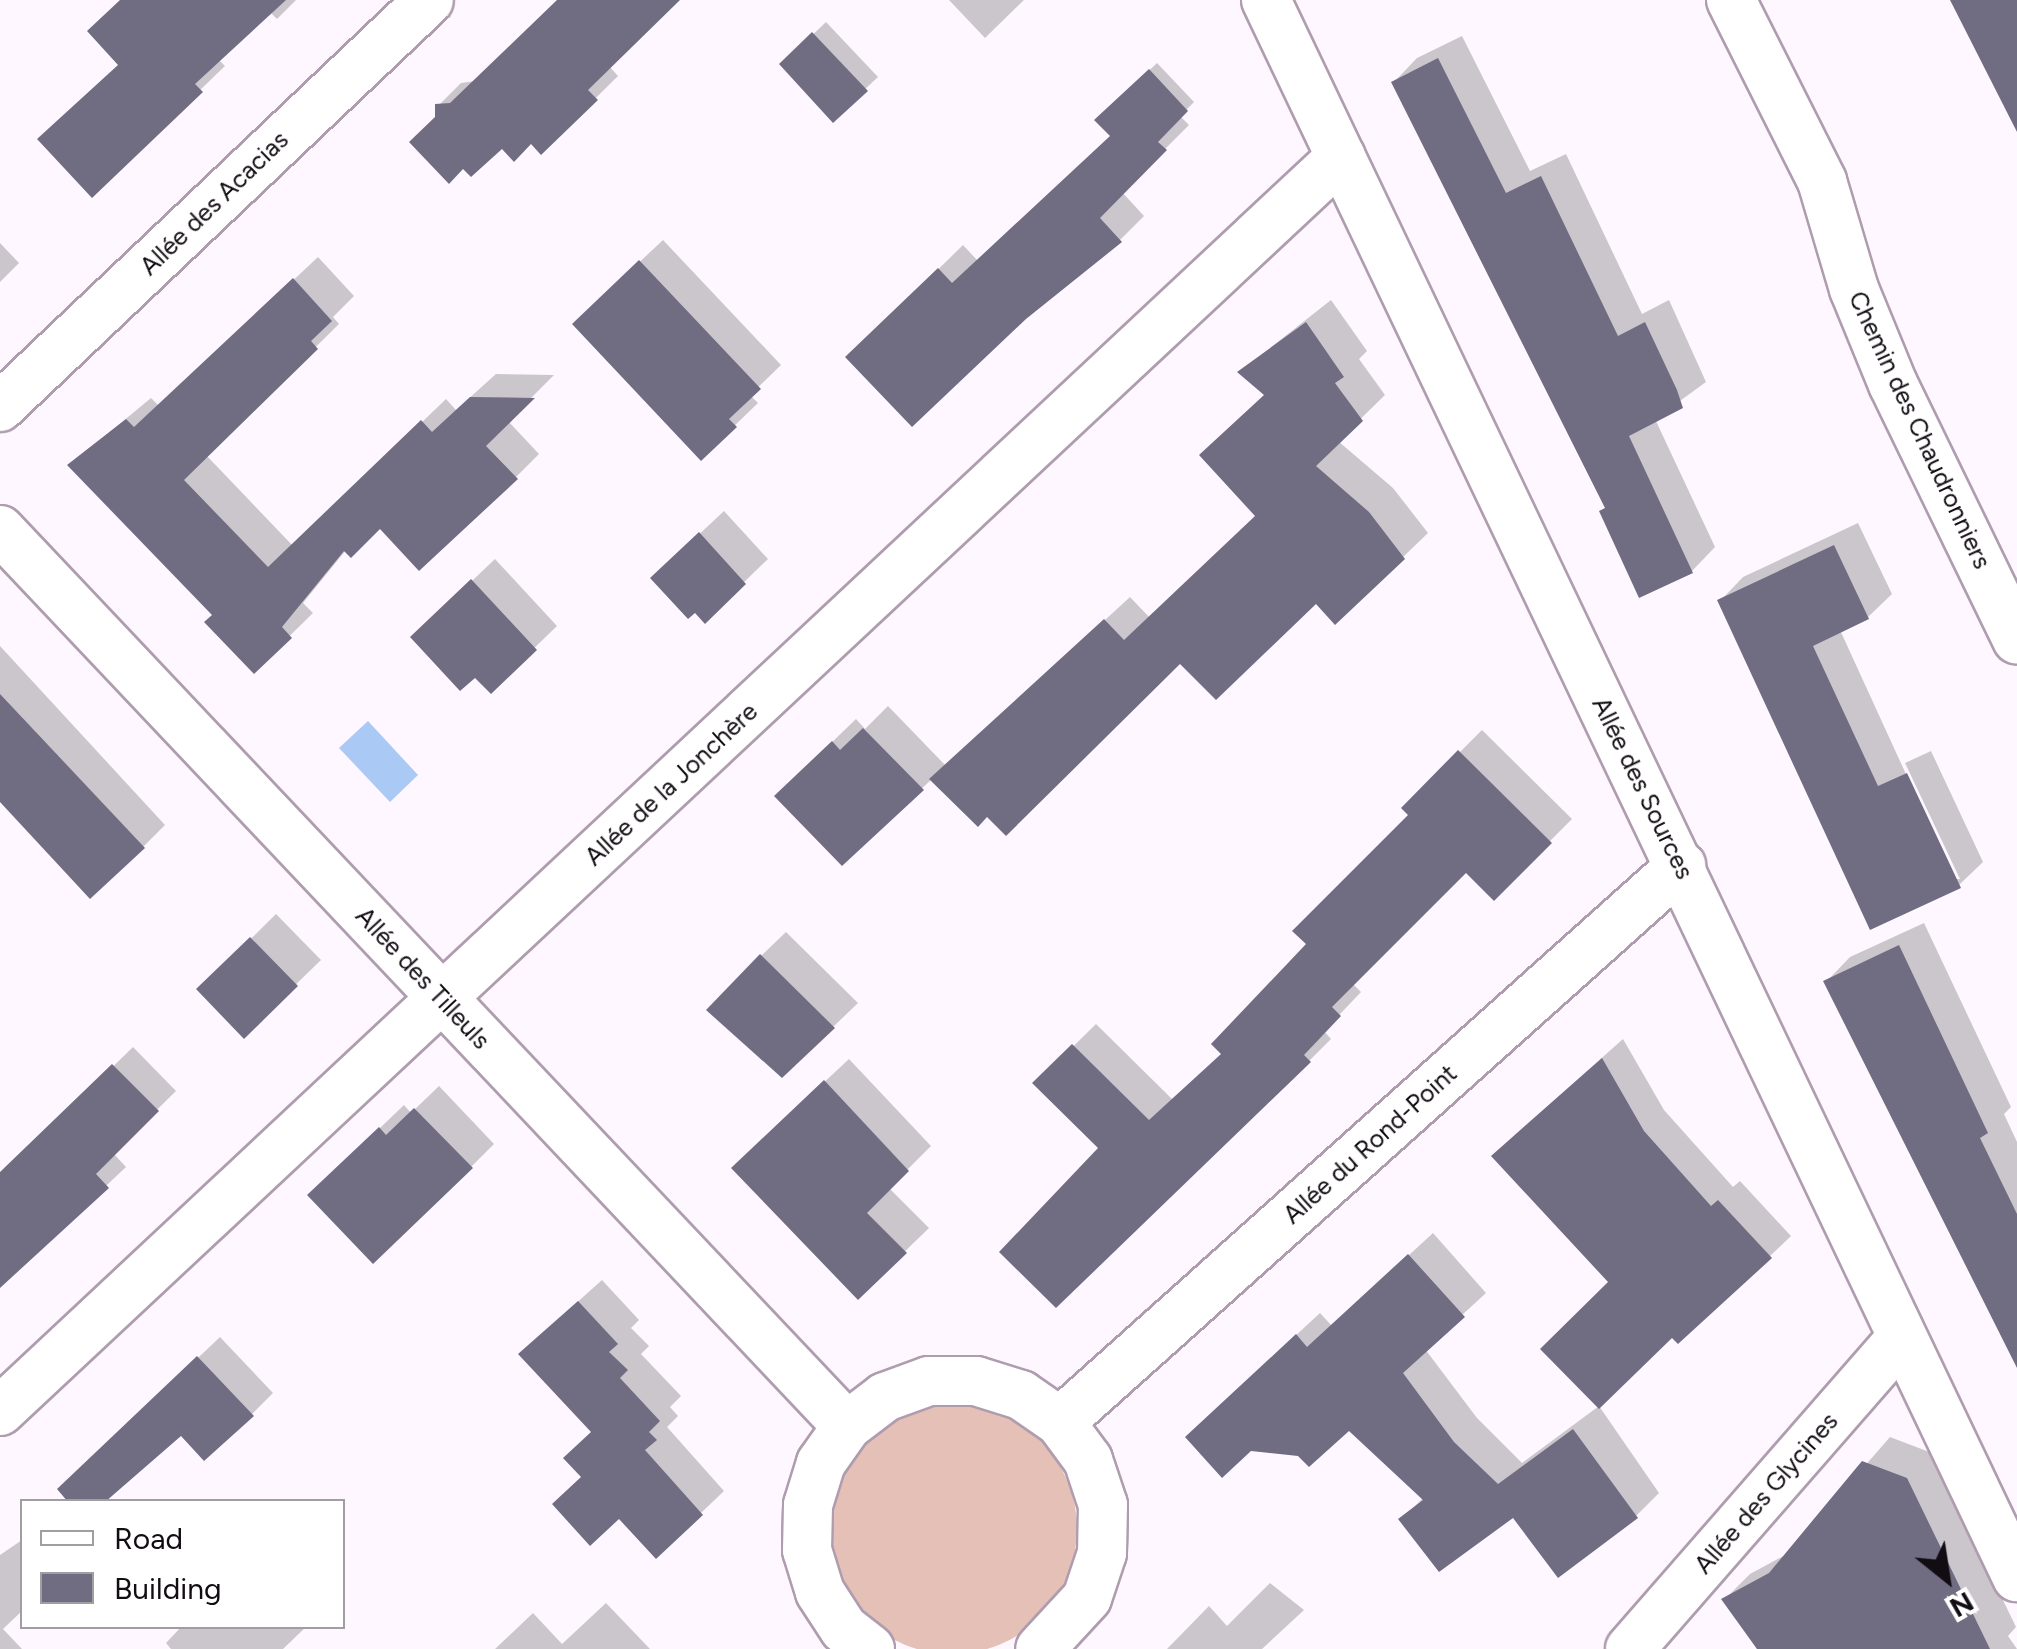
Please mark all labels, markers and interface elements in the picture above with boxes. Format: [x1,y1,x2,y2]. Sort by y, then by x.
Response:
street label: Allée des Acacias [134,125,294,281]
street label: Chemin des Chaudronniers [1842,287,1998,573]
street label: Allée des Sources [1586,692,1700,884]
street label: Allée de la Jonchère [579,696,763,872]
street label: Allée des Tilleuls [350,901,496,1055]
street label: Allée du Rond-Point [1277,1058,1463,1230]
street label: Allée des Glycines [1688,1406,1844,1580]
legend [20,1499,345,1629]
text: Road [114,1520,183,1557]
north arrow [1897,1529,1997,1629]
text: Building [114,1570,222,1607]
text: N [1944,1585,1980,1625]

